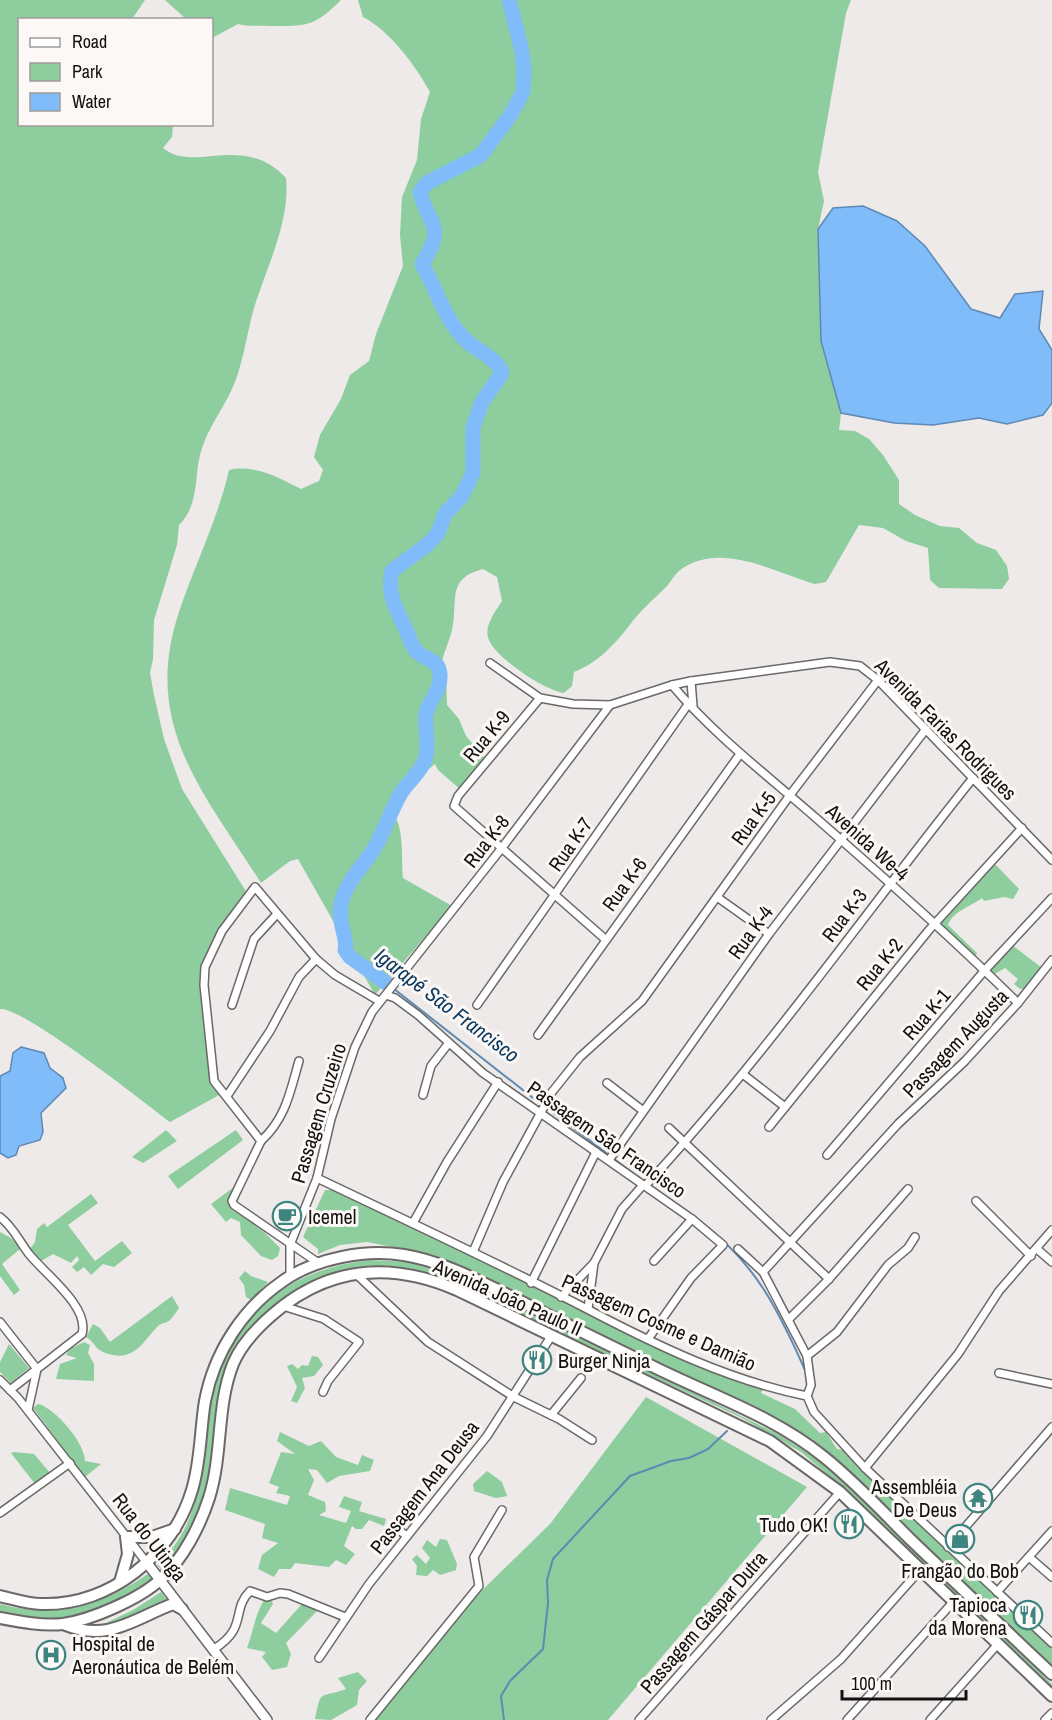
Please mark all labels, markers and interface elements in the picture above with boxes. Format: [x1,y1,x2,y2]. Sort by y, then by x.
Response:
legend [18,18,213,126]
text: Road [72,29,107,54]
text: Park [72,59,103,84]
text: Water [72,89,111,114]
street label: Avenida Farias Rodrigues [868,651,1023,806]
street label: Rua K-9 [456,704,516,768]
street label: Rua K-5 [724,786,782,850]
street label: Avenida We-4 [820,797,915,887]
street label: Rua K-8 [457,809,515,873]
street label: Rua K-7 [542,812,598,876]
street label: Rua K-6 [595,852,653,916]
street label: Rua K-3 [815,883,873,947]
street label: Rua K-4 [721,900,779,964]
street label: Rua K-2 [850,932,908,996]
water label: Igarapé São Francisco [369,941,525,1069]
street label: Rua K-1 [896,982,956,1046]
street label: Passagem Augusta [896,983,1014,1103]
street label: Passagem Cruzeiro [284,1040,352,1186]
street label: Passagem São Francisco [522,1074,692,1204]
cafe icon: Icemel [271,1200,303,1232]
place label: Icemel [308,1203,356,1230]
street label: Avenida João Paulo II [428,1252,587,1342]
street label: Passagem Cosme e Damião [558,1267,760,1377]
restaurant icon: Burger Ninja [521,1344,553,1376]
place label: Burger Ninja [558,1347,650,1374]
street label: Passagem Ana Deusa [363,1415,485,1559]
place label: Assembléia De Deus [870,1473,957,1523]
temple icon: Assembléia De Deus [962,1482,994,1514]
street label: Rua do Utinga [107,1487,193,1587]
restaurant icon: Tudo OK! [833,1508,865,1540]
place label: Tudo OK! [759,1511,828,1538]
shop icon: Frangão do Bob [944,1523,976,1555]
street label: Passagem Gáspar Dutra [634,1545,772,1699]
place label: Frangão do Bob [901,1557,1019,1584]
place label: Tapioca da Morena [929,1591,1007,1641]
restaurant icon: Tapioca da Morena [1012,1599,1044,1631]
place label: Hospital de Aeronáutica de Belém [71,1630,234,1680]
hospital icon: Hospital de Aeronáutica de Belém [35,1639,67,1671]
scale bar [842,1663,966,1701]
text: 100 m [851,1671,892,1696]

